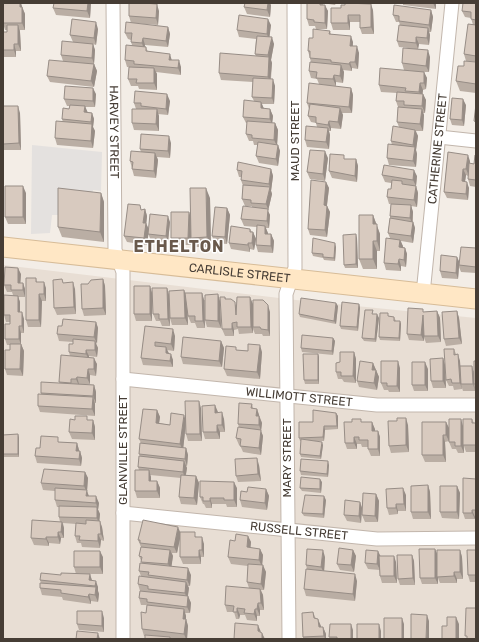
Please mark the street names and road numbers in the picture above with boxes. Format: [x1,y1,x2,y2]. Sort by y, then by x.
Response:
street label: HARVEY STREET [107,85,121,179]
street label: CATHERINE STREET [425,93,450,205]
street label: MAUD STREET [288,101,302,181]
street label: CARLISLE STREET [188,260,291,286]
street label: WILLIMOTT STREET [245,385,353,409]
street label: GLANVILLE STREET [116,395,130,505]
street label: MARY STREET [280,418,294,498]
street label: RUSSELL STREET [249,519,349,543]

